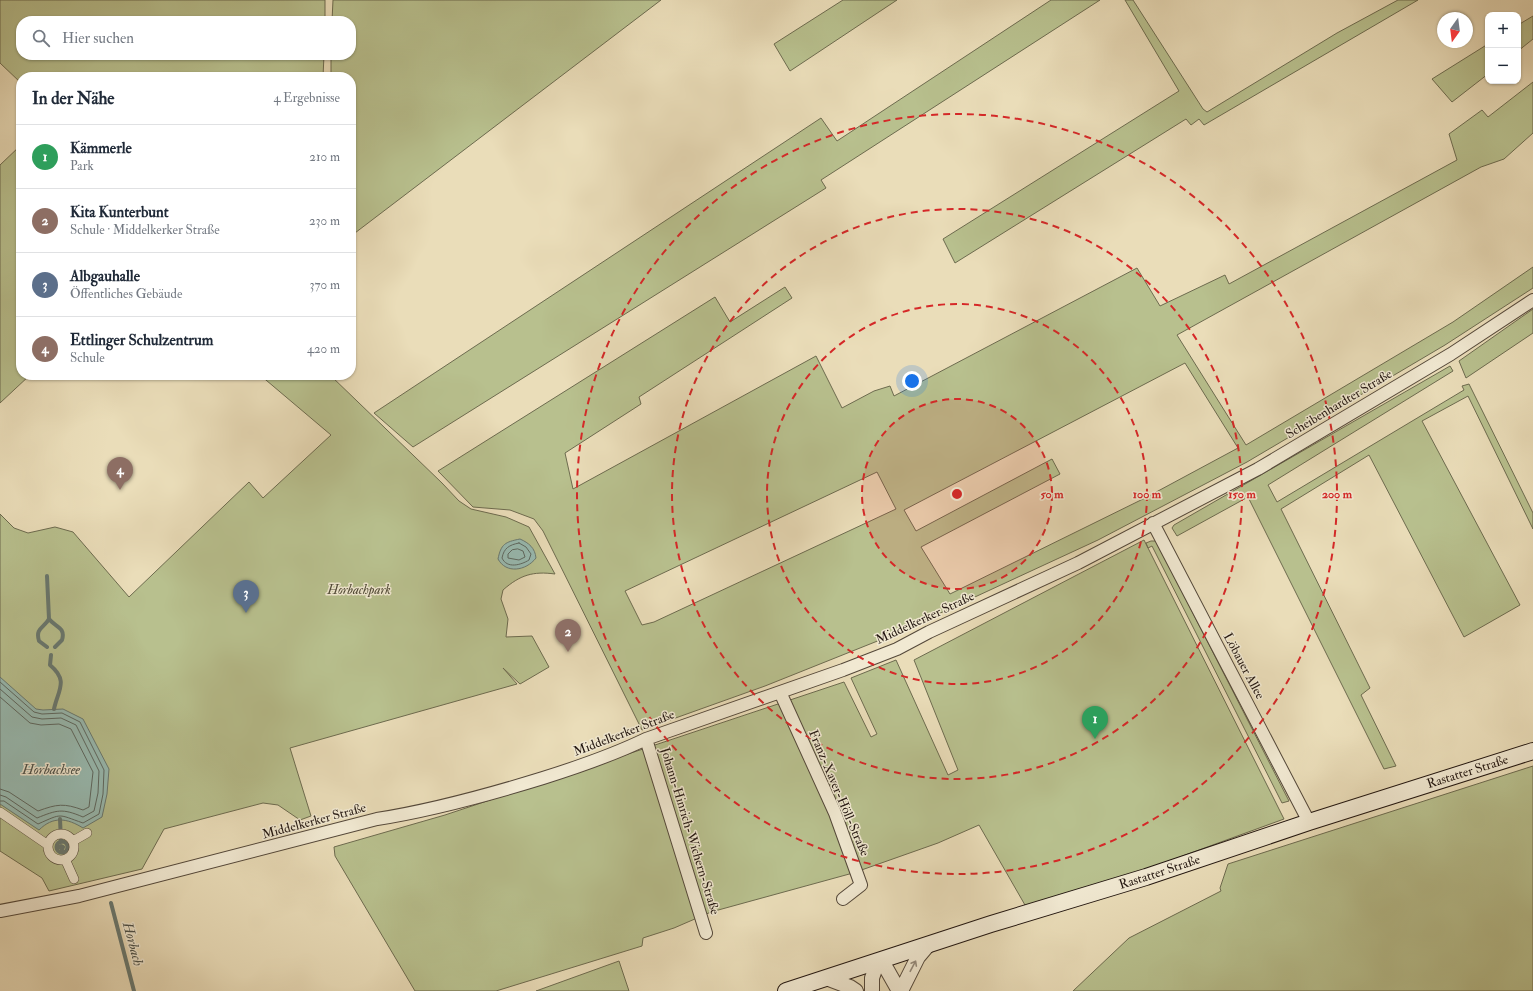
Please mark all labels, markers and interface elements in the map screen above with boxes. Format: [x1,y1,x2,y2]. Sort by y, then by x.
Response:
north arrow [1437,12,1473,48]
map controls [1485,12,1521,84]
button: + [1485,12,1521,48]
search box [16,16,356,60]
icon: search [30,27,52,49]
text: Hier suchen [62,29,134,48]
button: − [1485,48,1521,84]
text: In der Nähe [32,88,114,109]
text: 4 Ergebnisse [273,90,340,106]
text: Kämmerle [70,139,132,158]
text: 1 [43,149,47,165]
text: 210 m [309,149,340,165]
text: Park [70,158,94,174]
text: Kita Kunterbunt [70,203,169,222]
text: 2 [42,213,48,229]
text: 230 m [309,213,340,229]
text: Schule · Middelkerker Straße [70,222,220,238]
text: Albgauhalle [70,267,140,286]
text: 3 [43,277,48,293]
text: 370 m [310,277,340,293]
text: Öffentliches Gebäude [70,286,182,302]
text: Ettlinger Schulzentrum [70,331,213,350]
text: 4 [41,341,49,357]
text: 420 m [307,341,340,357]
text: Schule [70,350,105,366]
street label: Scheibenhardter Straße [1283,366,1396,442]
your location [902,371,922,391]
pin: 4 [107,457,133,490]
centre of rings [950,487,964,501]
text: 50 m [1040,487,1064,502]
text: 100 m [1133,487,1162,502]
text: 150 m [1228,487,1256,502]
text: 200 m [1322,487,1353,502]
pin: 3 [233,580,259,613]
park label: Horbachpark [326,582,391,598]
street label: Middelkerker Straße [873,588,977,648]
pin: 2 [555,619,581,652]
street label: Löbauer Allee [1220,630,1268,702]
street label: Middelkerker Straße [571,706,677,760]
pin: 1 [1082,706,1108,739]
street label: Franz-Xaver-Höll-Straße [805,727,873,859]
street label: Johann-Hinrich-Wichern-Straße [657,744,723,917]
street label: Rastatter Straße [1425,751,1511,792]
water label: Horbachsee [21,761,80,778]
street label: Middelkerker Straße [260,799,368,843]
street label: Rastatter Straße [1117,851,1203,893]
water label: Horbach [119,919,147,968]
one-way arrow [910,961,917,973]

